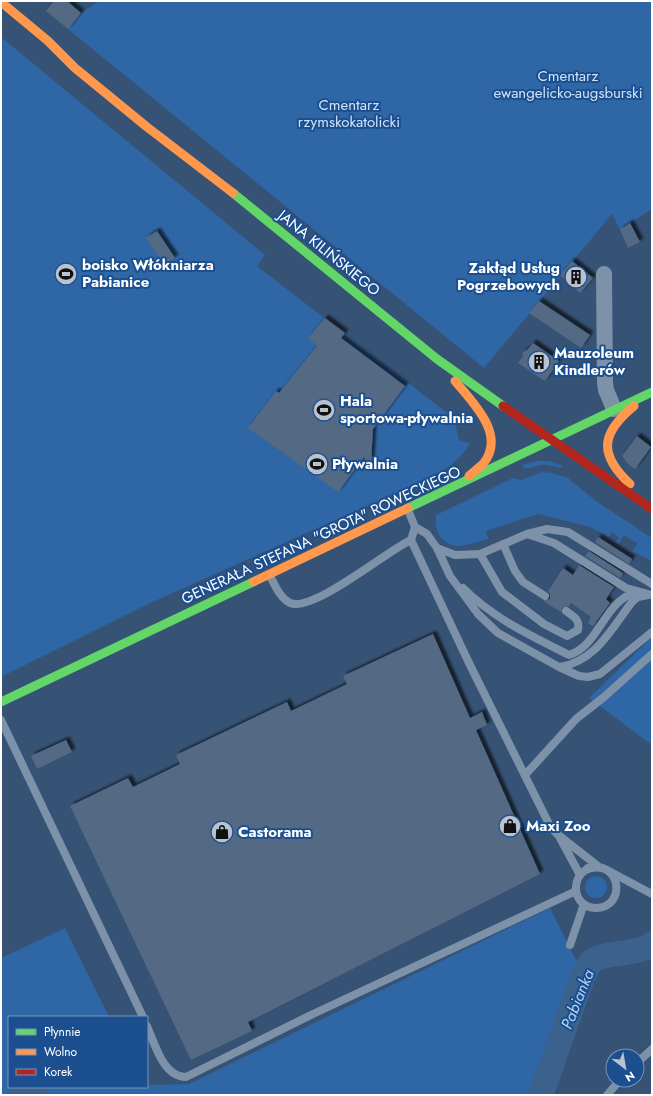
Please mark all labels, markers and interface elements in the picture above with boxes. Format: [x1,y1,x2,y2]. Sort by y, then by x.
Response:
park label: Cmentarz ewangelicko-augsburski [493,65,643,104]
park label: Cmentarz rzymskokatolicki [298,94,400,133]
street label: JANA KILIŃSKIEGO [272,204,385,301]
place label: boisko Włókniarza Pabianice [82,254,214,293]
place label: Zakłąd Usług Pogrzebowych [457,257,560,296]
sports icon: boisko Włókniarza Pabianice [53,261,79,287]
building icon: Zakłąd Usług Pogrzebowych [563,264,589,290]
place label: Mauzoleum Kindlerów [554,342,634,381]
building icon: Mauzoleum Kindlerów [526,349,552,375]
place label: Hala sportowa-pływalnia [340,390,473,429]
sports icon: Hala sportowa-pływalnia [311,397,337,423]
sports icon: Pływalnia [304,451,330,477]
place label: Pływalnia [332,453,398,475]
street label: GENERAŁA STEFANA "GROTA" ROWECKIEGO [178,460,464,610]
shop icon: Maxi Zoo [497,813,523,839]
place label: Maxi Zoo [526,815,591,837]
shop icon: Castorama [209,819,235,845]
place label: Castorama [238,821,312,843]
water label: Pabianka [555,966,600,1032]
legend [8,1016,148,1088]
text: Płynnie [44,1023,81,1041]
text: Wolno [44,1043,78,1061]
north arrow [605,1048,645,1088]
text: Korek [44,1063,73,1081]
text: N [622,1067,638,1086]

